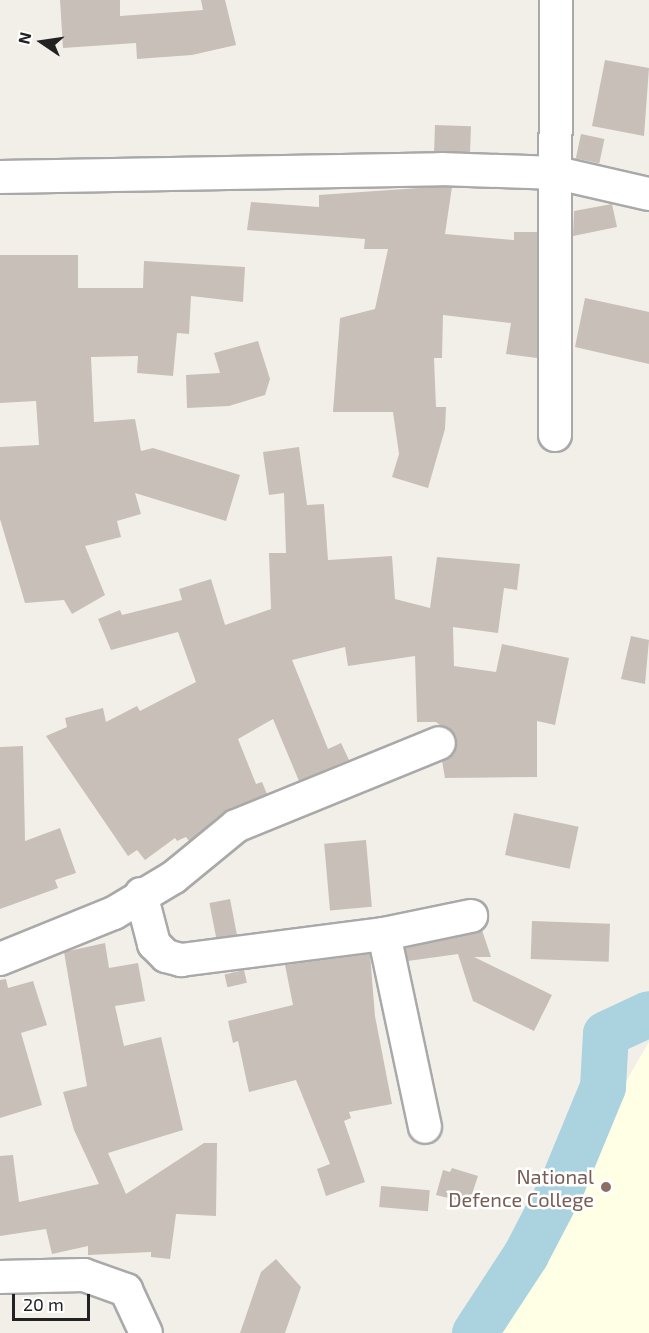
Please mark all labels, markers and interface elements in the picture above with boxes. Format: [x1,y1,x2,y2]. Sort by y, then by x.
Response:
north arrow [12,12,72,72]
text: N [13,30,35,46]
place label: National Defence College [448,1164,594,1211]
marker: National Defence College [599,1180,613,1194]
scale bar [15,1282,93,1320]
text: 20 m [23,1293,64,1315]

